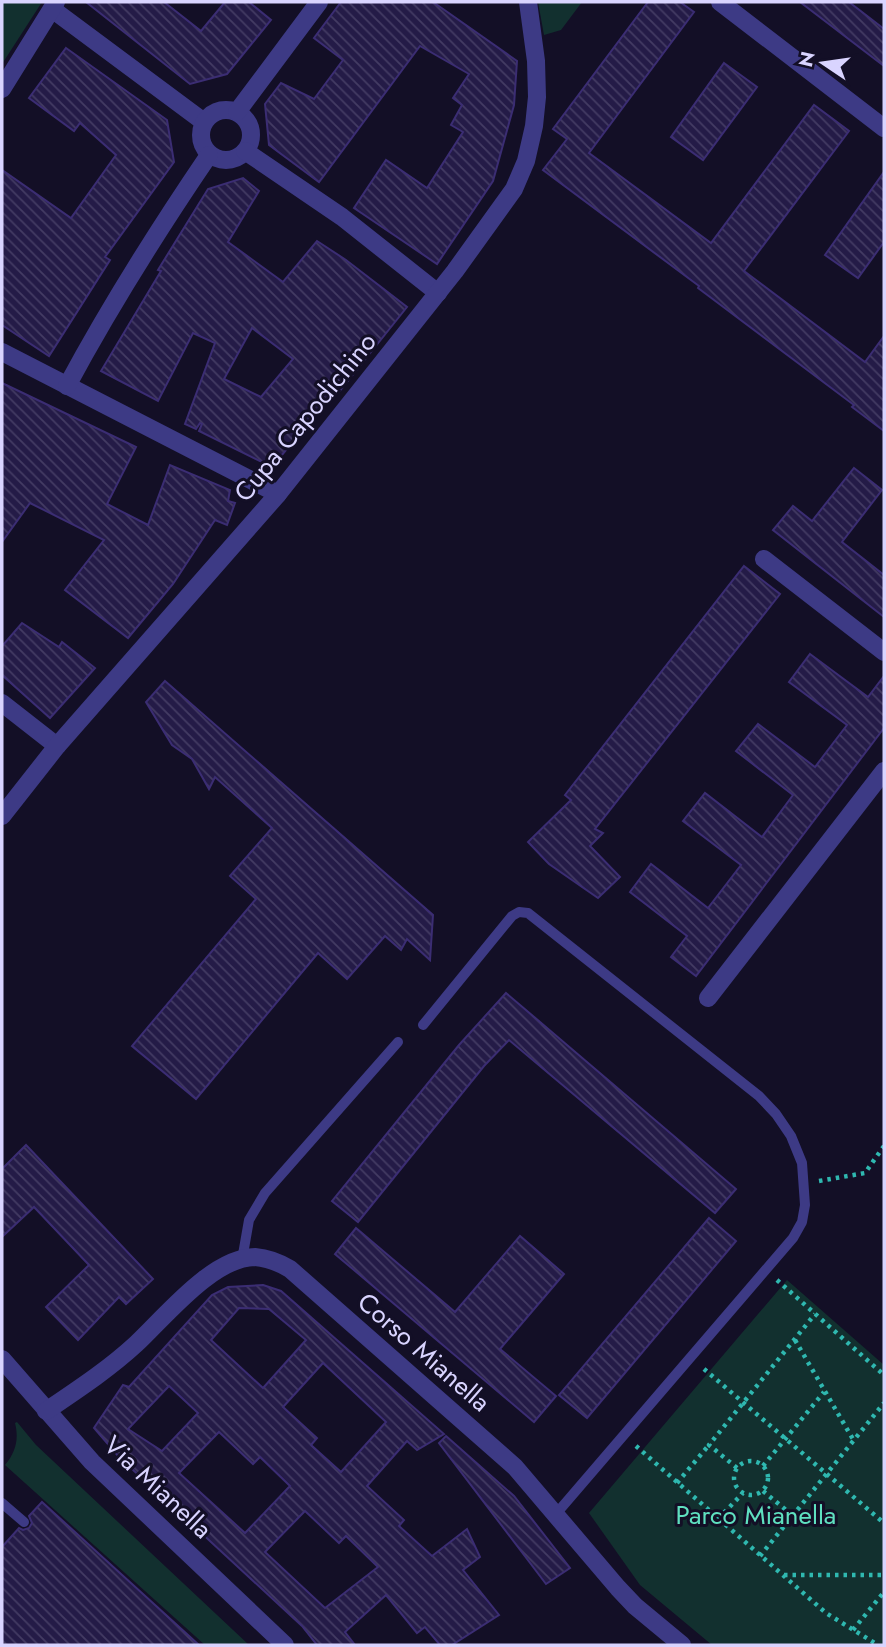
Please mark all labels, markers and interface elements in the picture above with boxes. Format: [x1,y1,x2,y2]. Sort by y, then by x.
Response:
north arrow [788,28,858,98]
text: N [792,49,822,70]
street label: Cupa Capodichino [225,324,385,510]
street label: Corso Mianella [349,1283,499,1421]
street label: Via Mianella [95,1427,221,1547]
park label: Parco Mianella [676,1496,836,1534]

